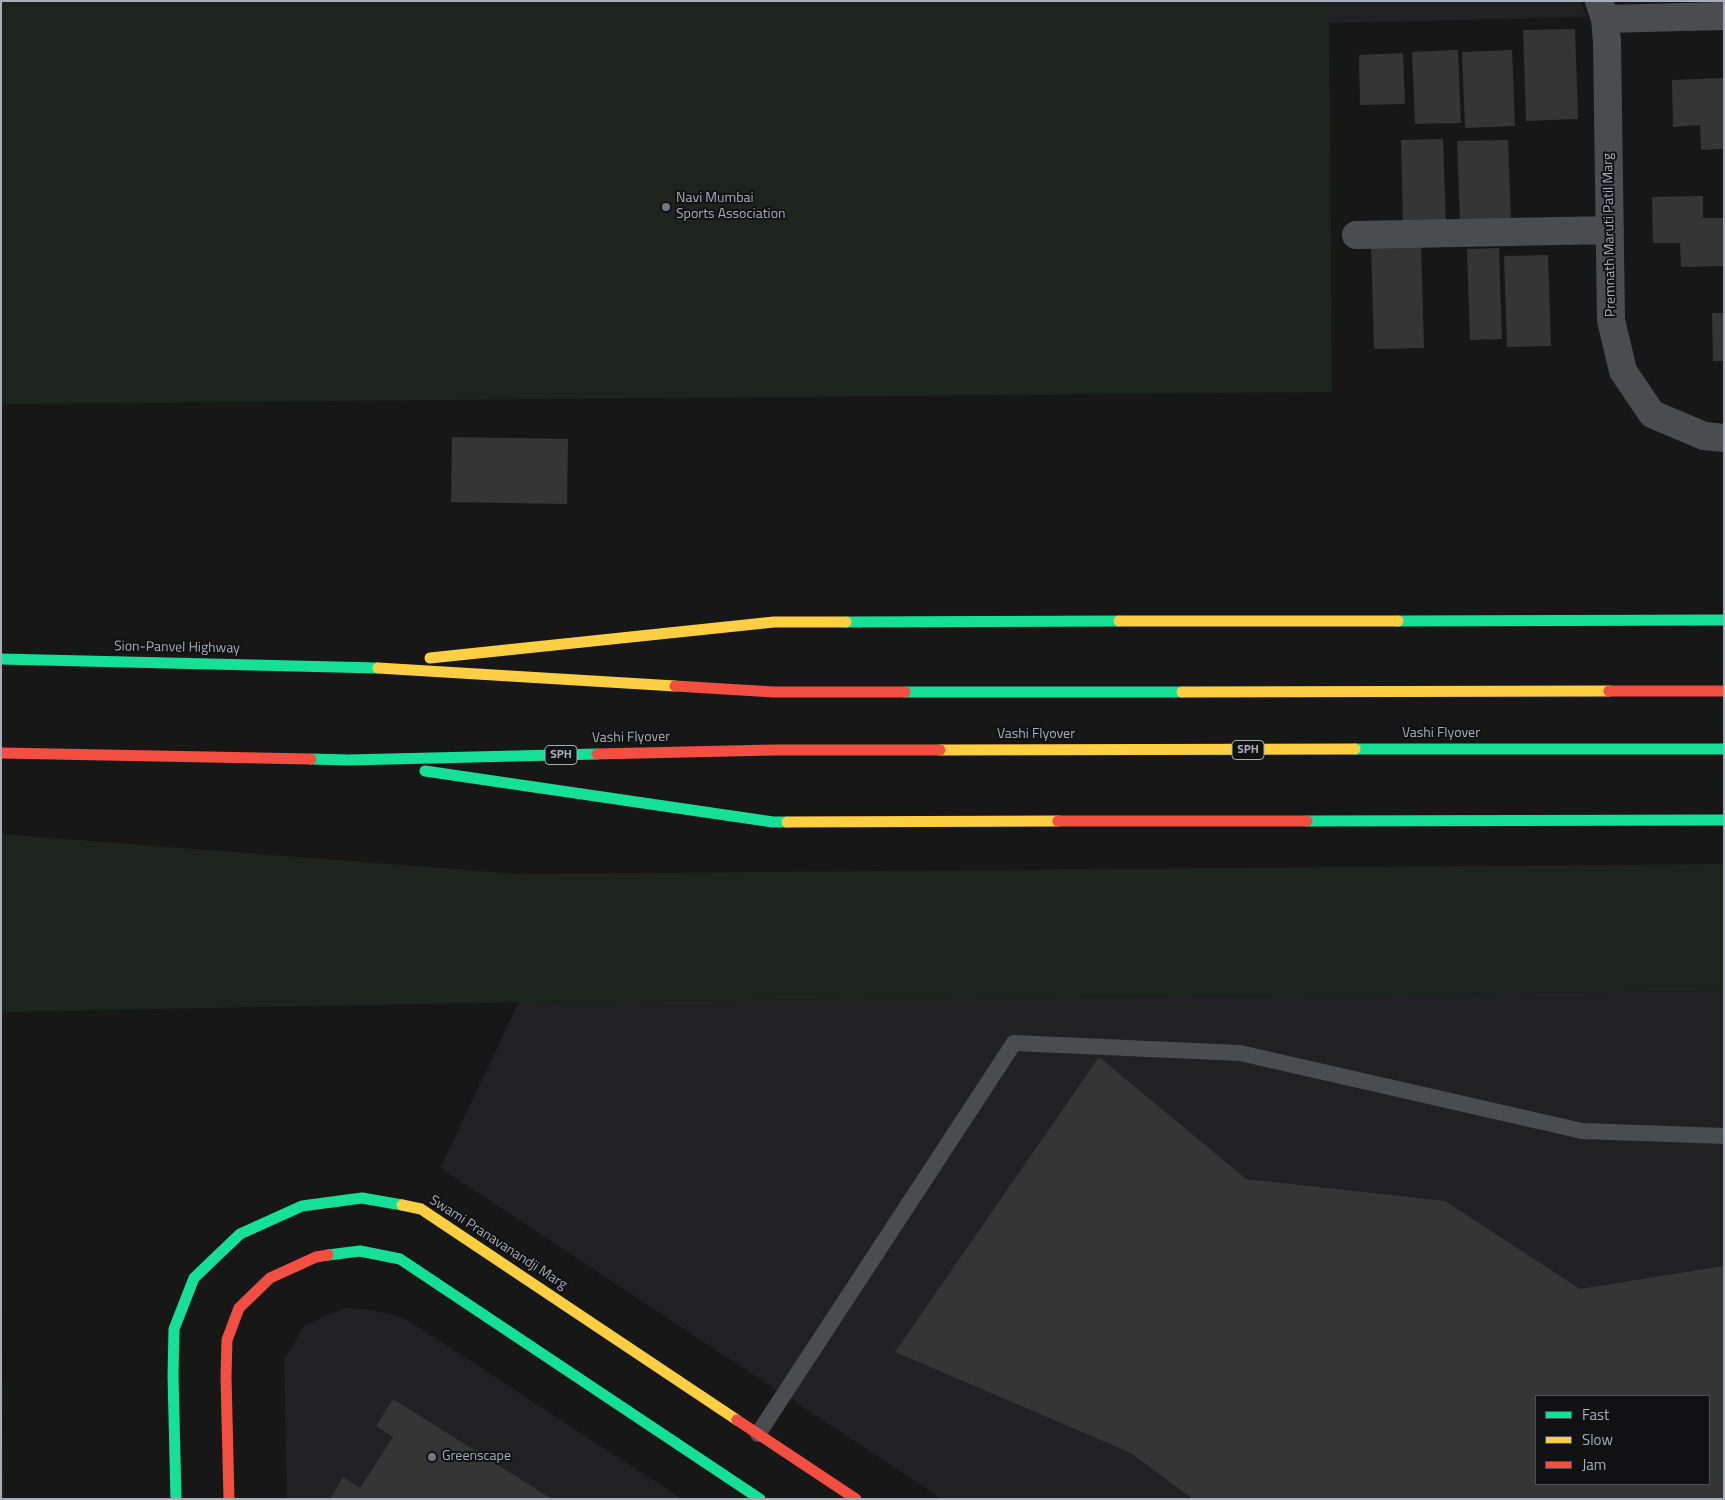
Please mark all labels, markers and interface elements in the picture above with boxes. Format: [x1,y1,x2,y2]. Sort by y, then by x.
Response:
street label: Premnath Maruti Patil Marg [1600,153,1620,317]
place label: Navi Mumbai Sports Association [676,191,786,223]
marker: Navi Mumbai Sports Association [660,201,672,213]
street label: Sion-Panvel Highway [114,639,240,657]
street label: Vashi Flyover [1402,726,1480,742]
street label: Vashi Flyover [997,727,1075,743]
street label: Vashi Flyover [592,729,670,747]
road number: SPH [1232,740,1264,760]
road number: SPH [545,746,577,764]
street label: Swami Pranavanandji Marg [426,1192,570,1294]
legend [1535,1395,1710,1485]
text: Fast [1582,1403,1609,1426]
text: Slow [1582,1428,1613,1451]
place label: Greenscape [442,1449,511,1465]
marker: Greenscape [426,1451,438,1463]
text: Jam [1582,1453,1606,1476]

